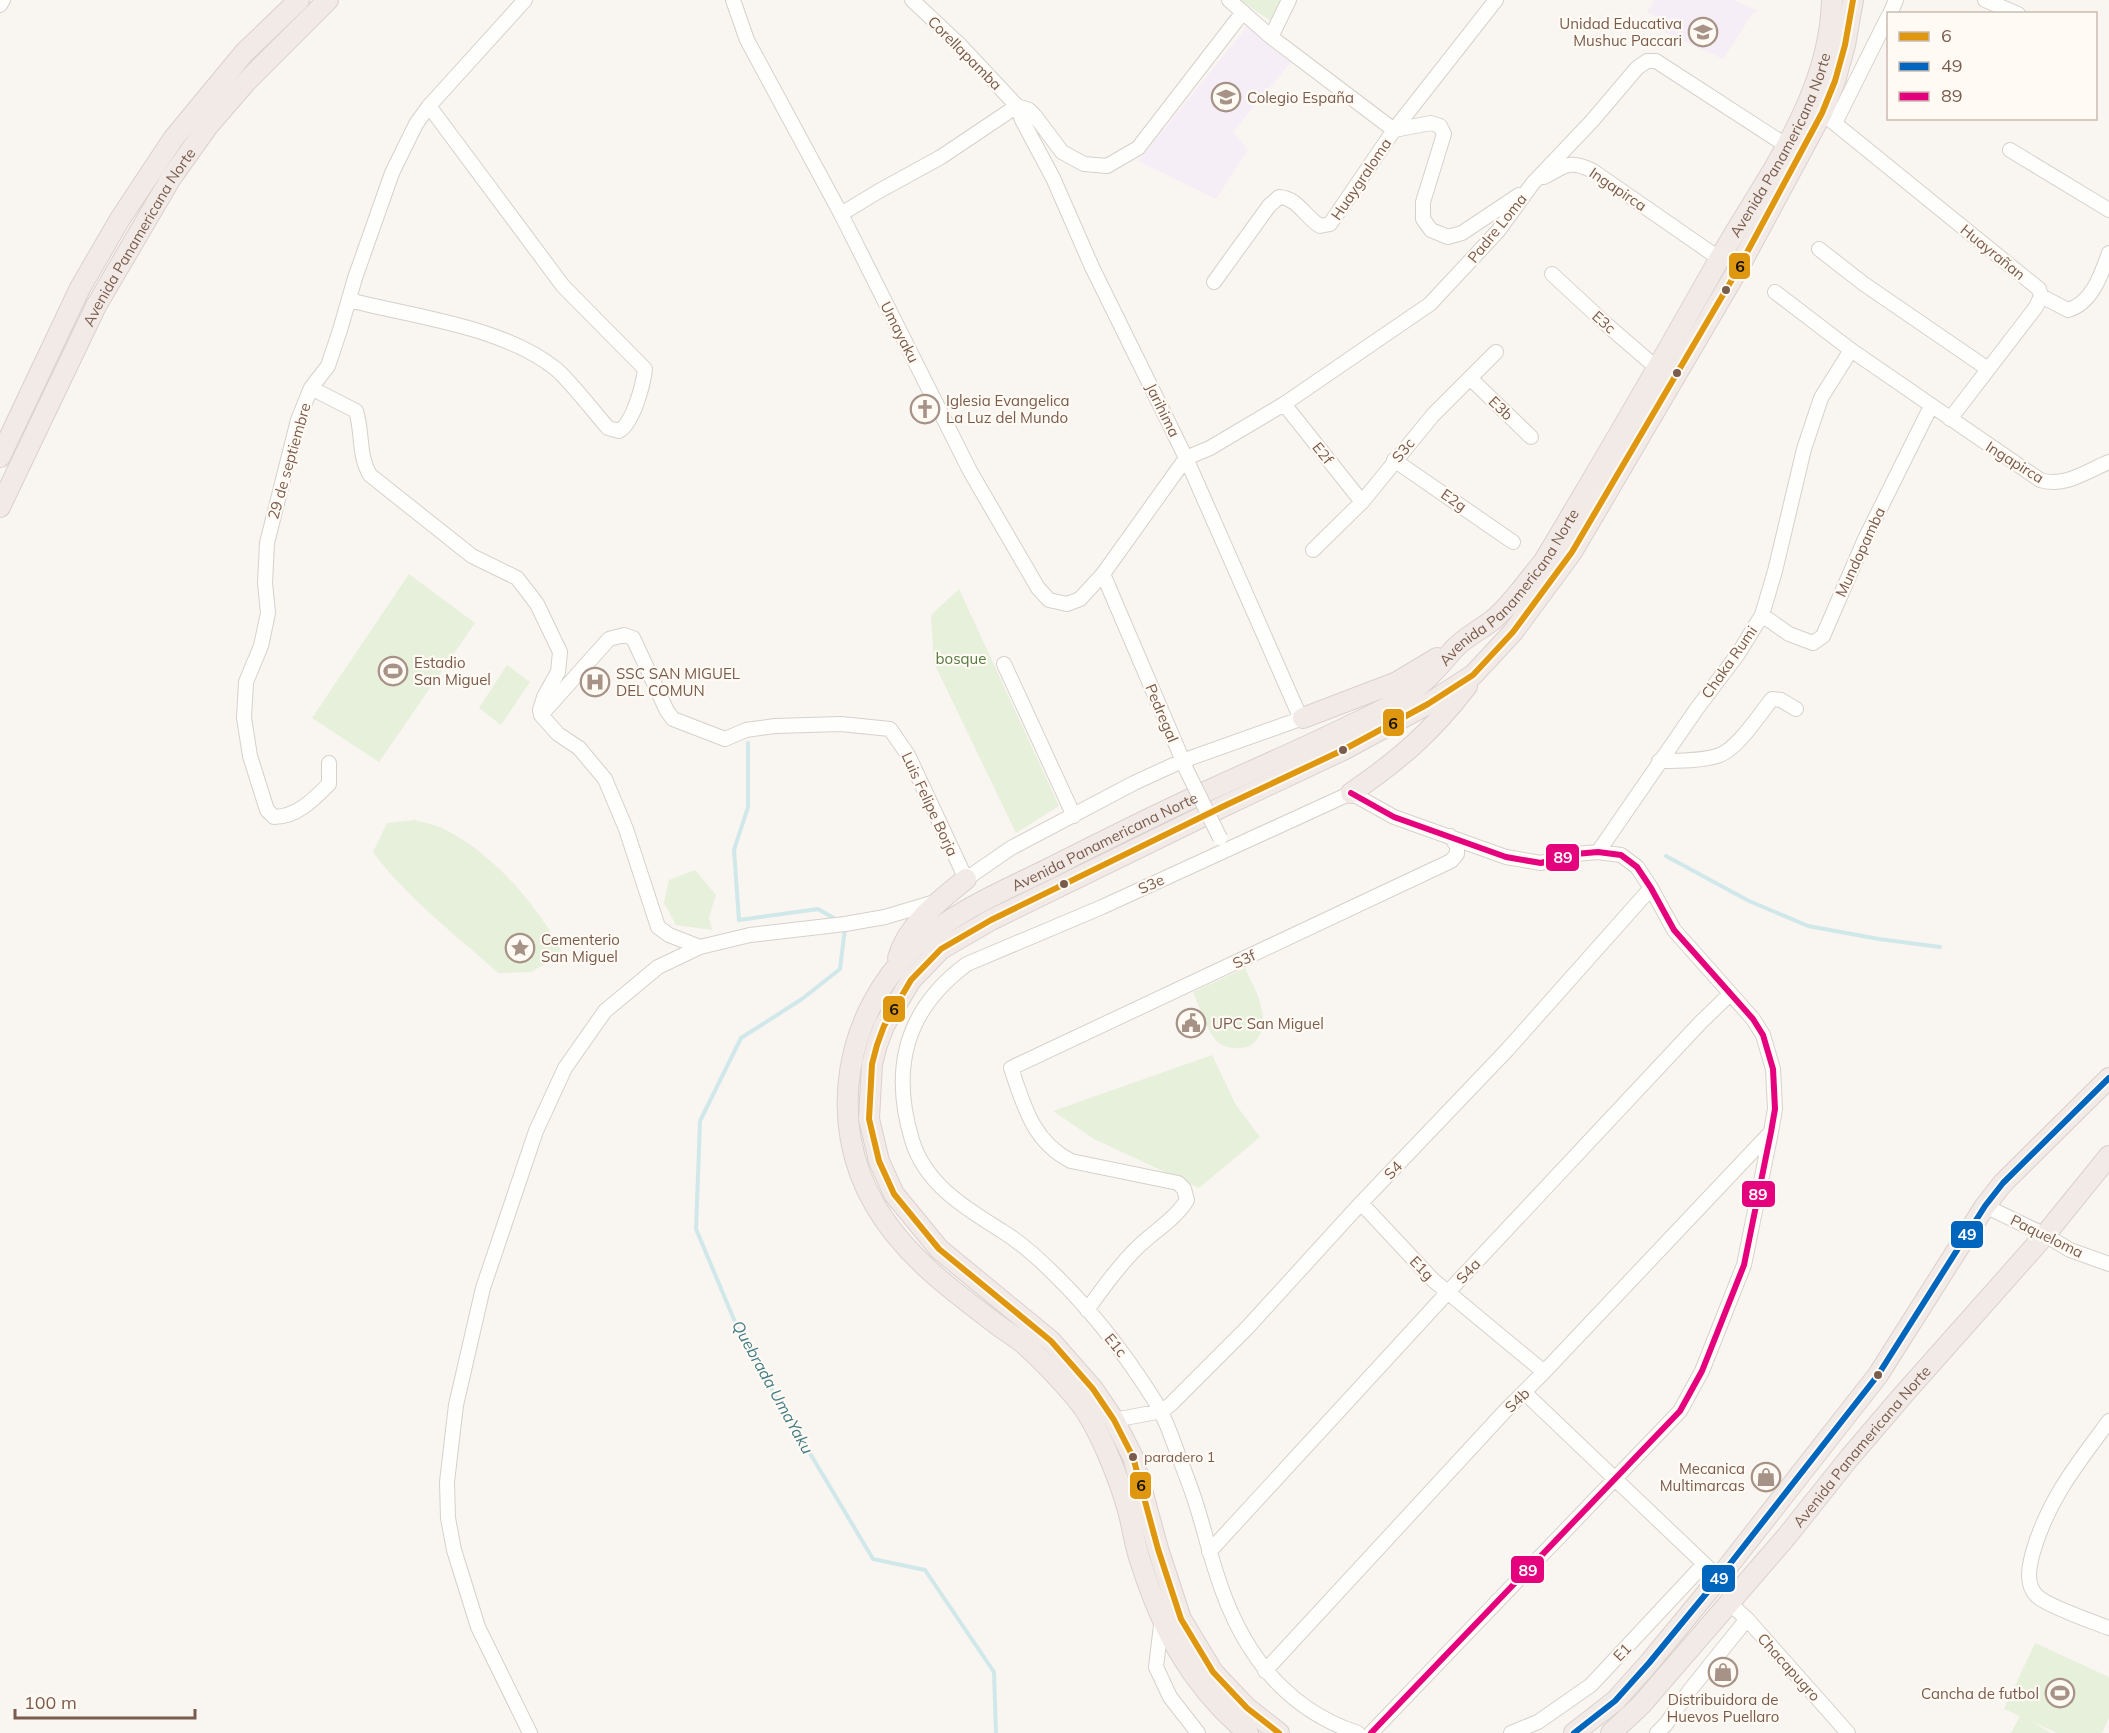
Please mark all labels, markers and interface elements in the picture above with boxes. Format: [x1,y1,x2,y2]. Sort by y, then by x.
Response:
street label: Corellapamba [924,12,1006,94]
legend [1887,12,2097,120]
place label: Unidad Educativa Mushuc Paccari [1559,14,1682,50]
school or university icon: Unidad Educativa Mushuc Paccari [1687,16,1719,48]
text: 6 [1941,24,1952,47]
street label: Avenida Panamericana Norte [1725,51,1834,240]
text: 49 [1941,54,1963,77]
school or university icon: Colegio España [1210,81,1242,113]
text: 89 [1941,84,1963,107]
place label: Colegio España [1247,88,1354,107]
street label: Huaygraloma [1327,134,1395,224]
street label: Avenida Panamericana Norte [78,144,199,329]
street label: Ingapirca [1586,163,1650,215]
street label: Padre Loma [1463,190,1531,266]
street label: Huayrañan [1957,220,2029,284]
line badge: 6 [1728,252,1751,280]
text: 6 [1735,256,1745,276]
unlabelled marker [1720,284,1732,296]
street label: Umayaku [876,298,924,366]
street label: E3c [1588,306,1620,338]
unlabelled marker [1671,367,1683,379]
street label: Jarihima [1142,380,1184,440]
place label: Iglesia Evangelica La Luz del Mundo [946,391,1070,427]
street label: E3b [1485,392,1517,424]
church icon: Iglesia Evangelica La Luz del Mundo [909,393,941,425]
street label: 29 de septiembre [263,401,315,521]
street label: S3c [1387,434,1419,466]
street label: Ingapirca [1982,437,2048,487]
street label: E2f [1308,438,1338,469]
street label: E2g [1438,485,1470,515]
street label: Mundopamba [1831,504,1889,600]
street label: Avenida Panamericana Norte [1435,505,1583,669]
street label: Chaka Rumi [1697,622,1761,702]
park label: bosque [936,649,986,668]
place label: Estadio San Miguel [414,653,491,689]
sports icon: Estadio San Miguel [377,655,409,687]
place label: SSC SAN MIGUEL DEL COMUN [616,664,740,700]
hospital icon: SSC SAN MIGUEL DEL COMUN [579,666,611,698]
street label: Pedregal [1141,681,1183,745]
line badge: 6 [1382,708,1405,737]
text: 6 [1388,713,1398,733]
unlabelled marker [1337,744,1349,756]
street label: Luis Felipe Borja [898,749,962,859]
street label: Avenida Panamericana Norte [1008,788,1200,895]
line badge: 89 [1545,843,1580,872]
text: 89 [1553,847,1573,867]
street label: S3e [1135,870,1167,898]
unlabelled marker [1058,878,1070,890]
place label: Cementerio San Miguel [541,930,620,966]
place icon: Cementerio San Miguel [504,932,536,964]
street label: S3f [1229,945,1259,973]
line badge: 6 [882,995,906,1023]
text: 6 [889,999,899,1019]
public building icon: UPC San Miguel [1175,1007,1207,1039]
place label: UPC San Miguel [1212,1014,1324,1033]
street label: S4 [1380,1157,1406,1183]
line badge: 89 [1741,1180,1776,1208]
text: 89 [1748,1184,1768,1204]
street label: Paqueloma [2008,1210,2086,1262]
line badge: 49 [1950,1220,1984,1249]
text: 49 [1957,1224,1977,1244]
street label: E1g [1406,1252,1438,1284]
street label: S4a [1452,1255,1484,1287]
water label: Quebrada UmaYaku [728,1317,818,1457]
street label: E1c [1101,1329,1131,1361]
street label: Avenida Panamericana Norte [1788,1361,1934,1531]
unlabelled marker [1872,1369,1884,1381]
street label: S4b [1501,1384,1533,1416]
place label: paradero 1 [1144,1448,1215,1466]
marker: paradero 1 [1127,1451,1139,1463]
place label: Mecanica Multimarcas [1660,1459,1745,1495]
shop icon: Mecanica Multimarcas [1750,1461,1782,1493]
line badge: 6 [1129,1471,1152,1500]
text: 6 [1136,1475,1146,1495]
line badge: 89 [1510,1555,1545,1584]
text: 89 [1518,1560,1538,1580]
line badge: 49 [1701,1564,1736,1593]
text: 49 [1709,1568,1729,1588]
street label: Chacapugro [1753,1629,1825,1705]
street label: E1 [1609,1639,1635,1665]
shop icon: Distribuidora de Huevos Puellaro [1707,1656,1739,1688]
sports icon: Cancha de futbol [2044,1677,2076,1709]
scale bar [15,1682,195,1720]
place label: Cancha de futbol [1921,1684,2039,1703]
place label: Distribuidora de Huevos Puellaro [1667,1690,1779,1726]
text: 100 m [24,1691,77,1714]

